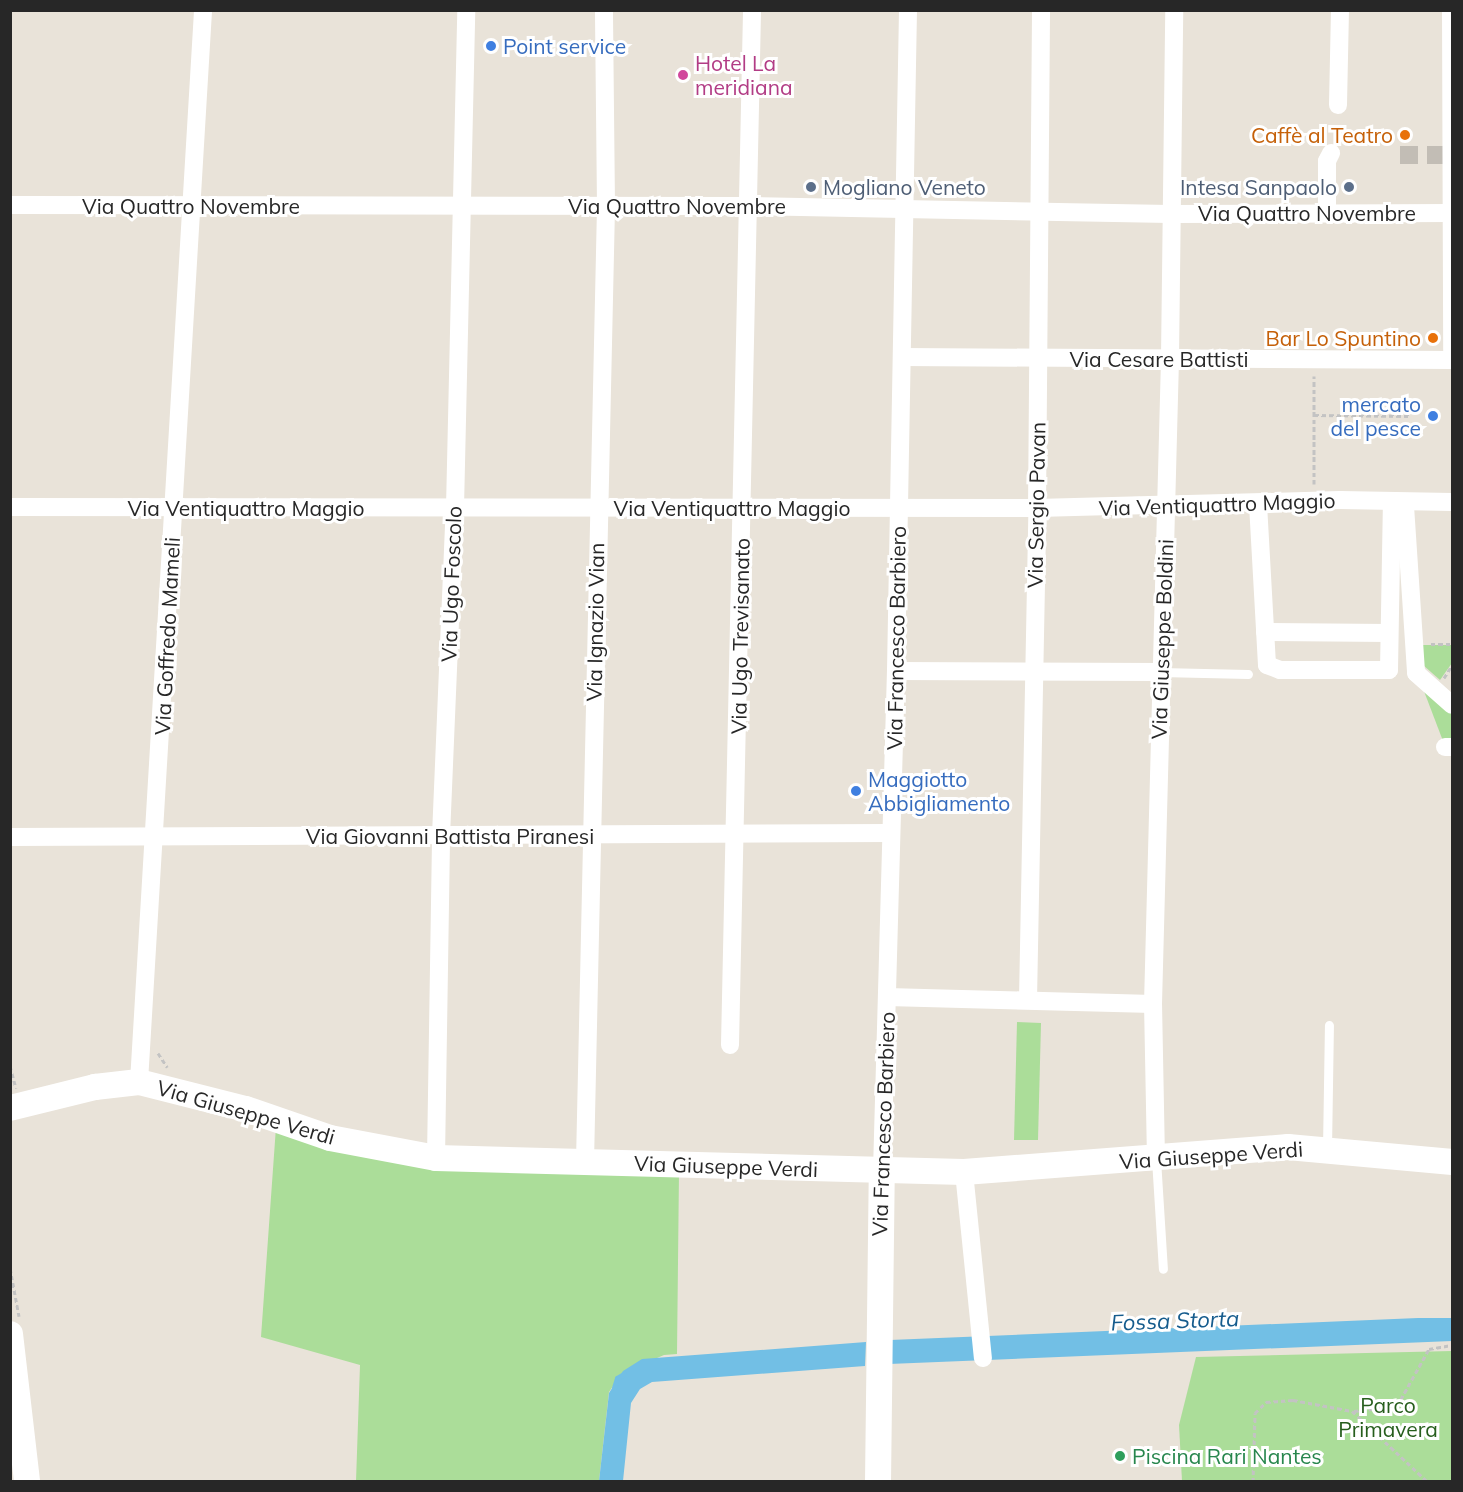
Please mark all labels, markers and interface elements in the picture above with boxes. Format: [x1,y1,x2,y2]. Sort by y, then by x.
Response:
place label: Point service [503,33,626,59]
marker: Point service [484,39,498,53]
place label: Hotel La meridiana [695,50,793,100]
marker: Hotel La meridiana [676,68,690,82]
place label: Caffè al Teatro [1251,122,1393,148]
marker: Caffè al Teatro [1398,128,1412,142]
place label: Mogliano Veneto [823,174,986,200]
place label: Intesa Sanpaolo [1180,174,1337,200]
marker: Mogliano Veneto [804,180,818,194]
marker: Intesa Sanpaolo [1342,180,1356,194]
street label: Via Quattro Novembre [82,193,300,219]
street label: Via Quattro Novembre [568,193,786,219]
street label: Via Quattro Novembre [1198,200,1416,226]
place label: Bar Lo Spuntino [1265,325,1421,351]
marker: Bar Lo Spuntino [1426,331,1440,345]
street label: Via Cesare Battisti [1069,346,1249,372]
place label: mercato del pesce [1330,391,1421,441]
marker: mercato del pesce [1426,409,1440,423]
street label: Via Sergio Pavan [1022,422,1050,588]
street label: Via Ventiquattro Maggio [1098,487,1336,521]
street label: Via Ventiquattro Maggio [128,495,364,521]
street label: Via Ventiquattro Maggio [614,495,850,521]
street label: Via Ugo Foscolo [436,506,466,662]
street label: Via Francesco Barbiero [881,526,911,750]
street label: Via Goffredo Mameli [149,536,185,736]
street label: Via Ugo Trevisanato [726,538,754,734]
street label: Via Giuseppe Boldini [1146,538,1178,740]
street label: Via Ignazio Vian [581,542,609,702]
place label: Maggiotto Abbigliamento [868,766,1010,816]
marker: Maggiotto Abbigliamento [849,784,863,798]
street label: Via Giovanni Battista Piranesi [306,823,594,849]
street label: Via Francesco Barbiero [866,1011,900,1237]
street label: Via Giuseppe Verdi [154,1075,338,1149]
street label: Via Giuseppe Verdi [1118,1136,1304,1174]
street label: Via Giuseppe Verdi [634,1150,818,1182]
water label: Fossa Storta [1110,1306,1240,1336]
park label: Parco Primavera [1338,1392,1438,1442]
place label: Piscina Rari Nantes [1132,1443,1322,1469]
marker: Piscina Rari Nantes [1113,1449,1127,1463]

